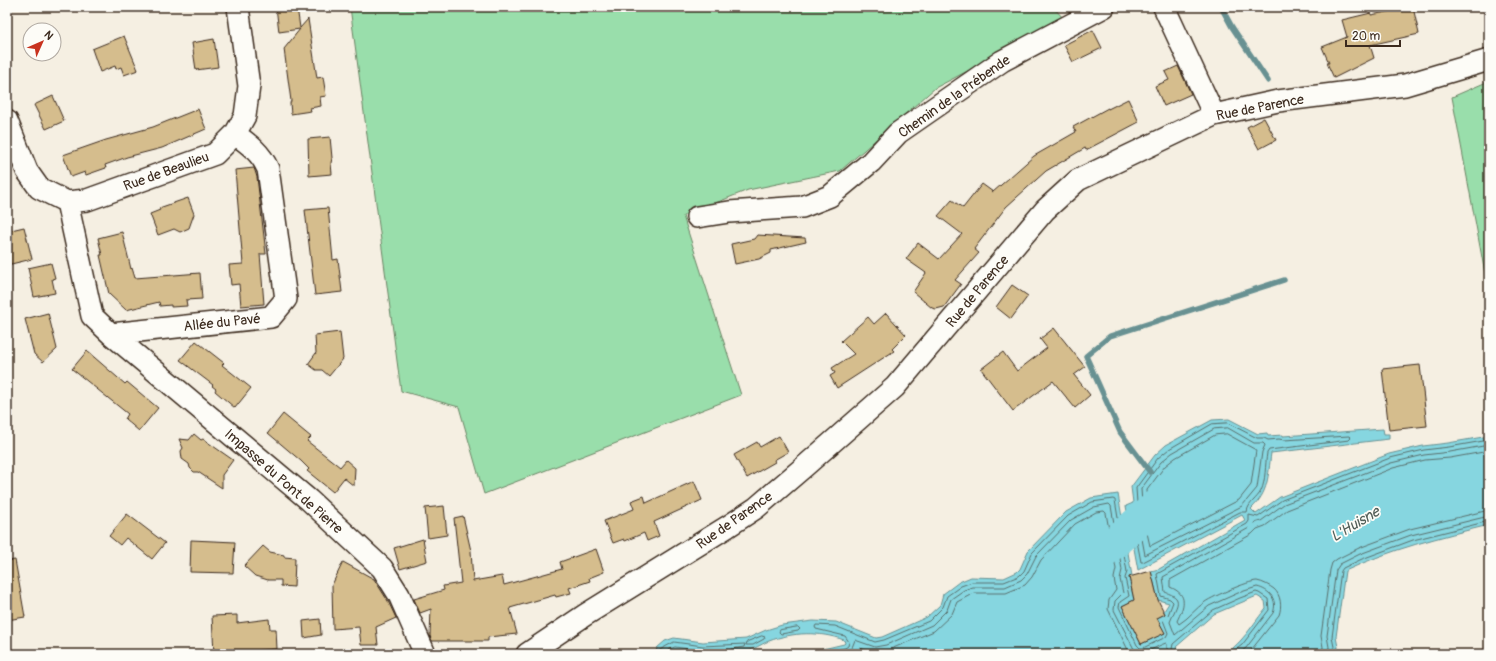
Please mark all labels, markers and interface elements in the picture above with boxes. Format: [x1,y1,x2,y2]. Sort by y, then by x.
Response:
north arrow [22,22,62,62]
scale bar [1346,22,1400,48]
text: N [41,28,56,43]
text: 20 m [1352,29,1381,44]
street label: Chemin de la Prébende [895,51,1014,141]
street label: Rue de Parence [1215,91,1305,124]
street label: Rue de Beaulieu [121,148,211,195]
street label: Rue de Parence [942,252,1013,331]
street label: Allée du Pavé [183,310,261,335]
street label: Impasse du Pont de Pierre [221,425,346,537]
street label: Rue de Parence [693,488,776,553]
water label: L'Huisne [1327,502,1385,546]

